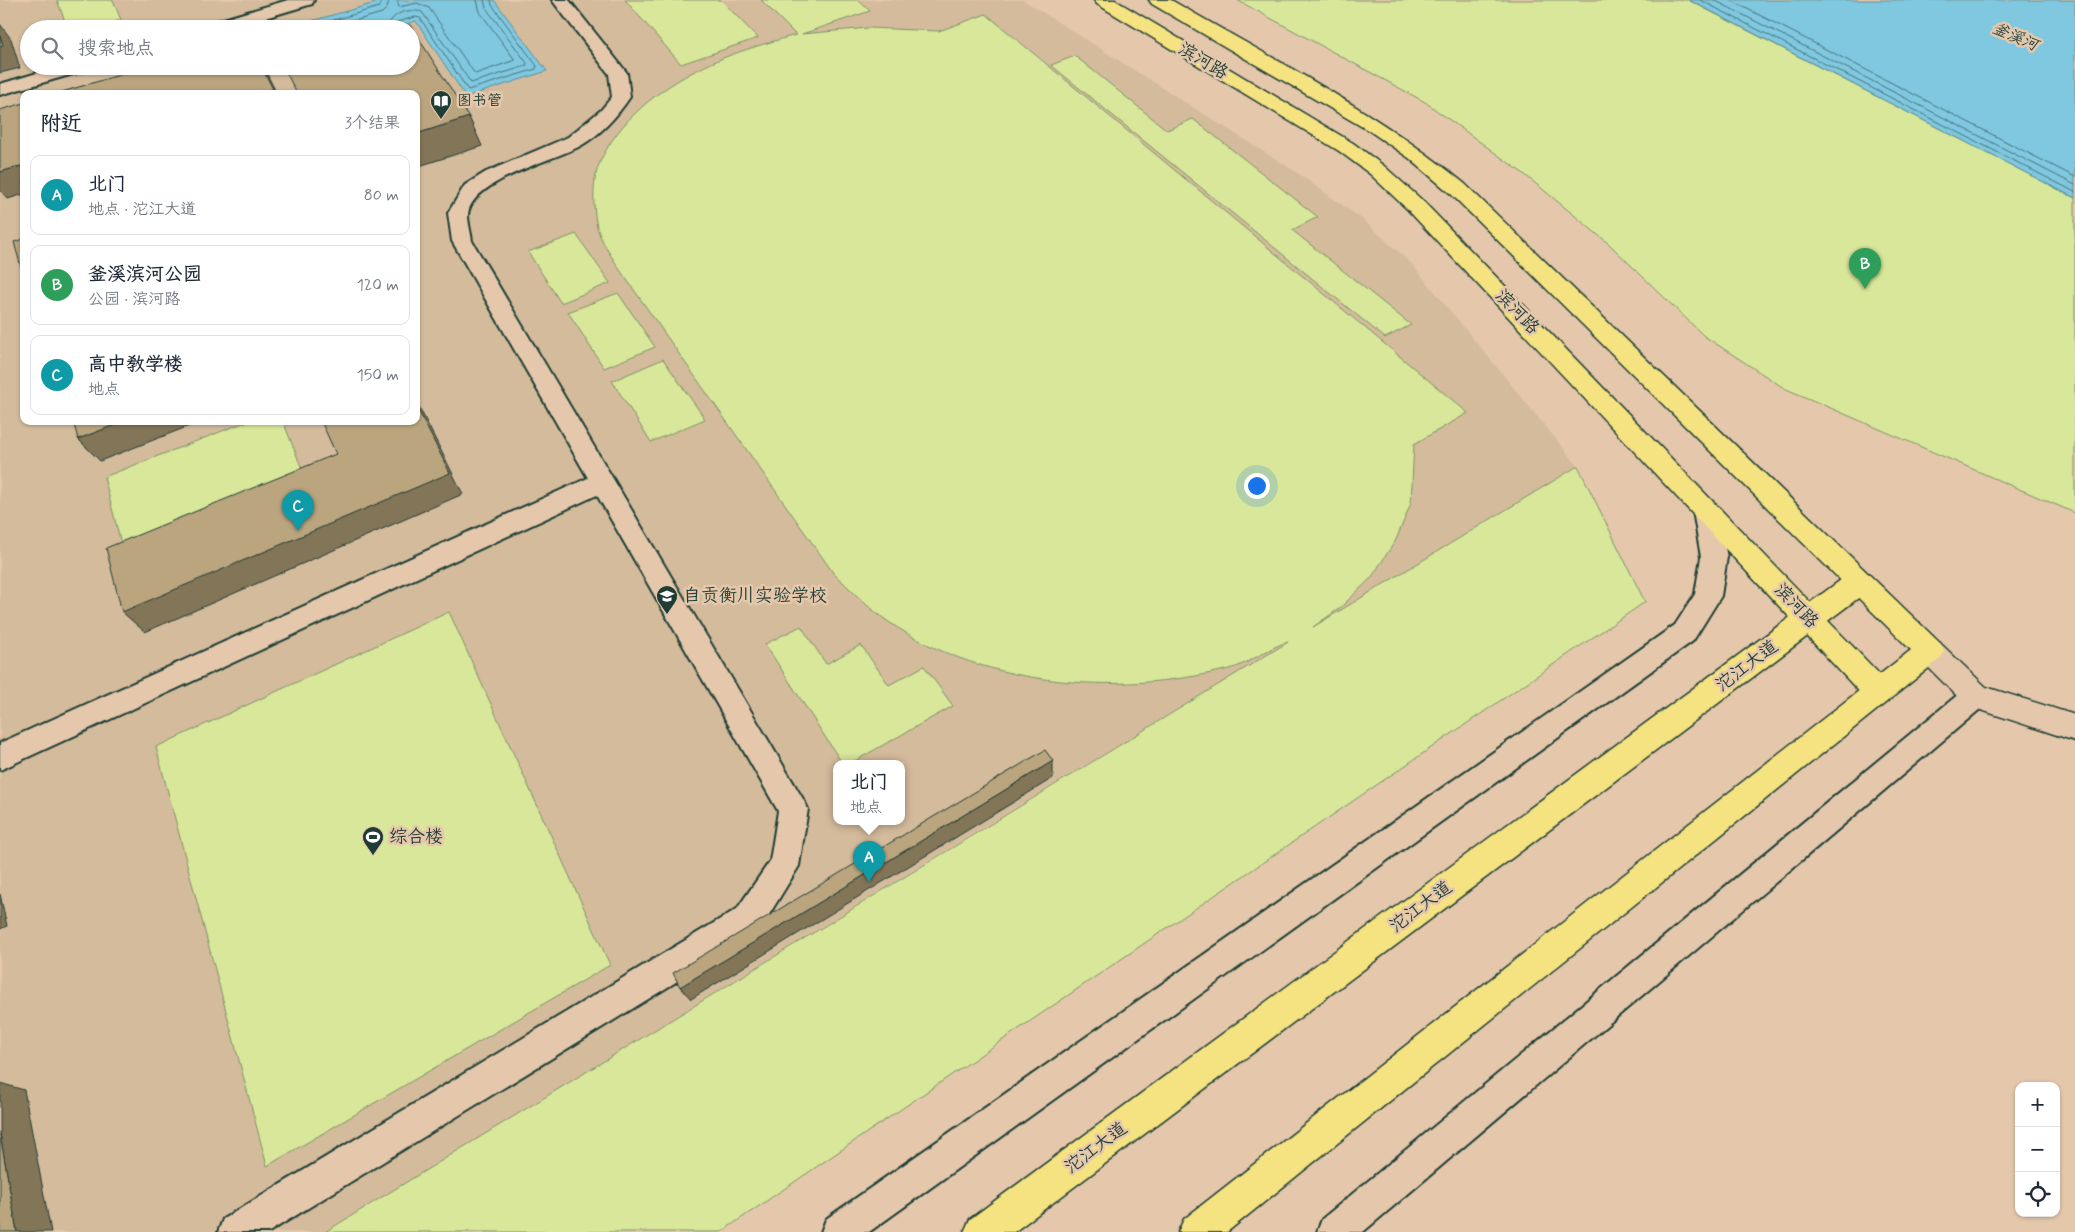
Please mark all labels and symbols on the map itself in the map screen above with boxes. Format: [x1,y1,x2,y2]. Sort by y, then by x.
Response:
water label: 釜溪河 [1989,18,2044,57]
street label: 滨河路 [1174,37,1232,85]
library icon: 图书管 [429,89,453,120]
place label: 图书管 [457,91,502,111]
pin: B [1849,248,1881,289]
street label: 滨河路 [1490,284,1544,340]
your location [1244,473,1270,499]
pin: C [282,490,314,531]
street label: 滨河路 [1769,578,1823,634]
school or university icon: 自贡衡川实验学校 [655,584,679,615]
place label: 自贡衡川实验学校 [683,584,827,608]
street label: 沱江大道 [1711,635,1783,697]
sports icon: 综合楼 [361,825,385,856]
place label: 综合楼 [389,825,443,849]
pin: A [853,841,885,882]
street label: 沱江大道 [1385,876,1457,938]
street label: 沱江大道 [1060,1117,1132,1179]

